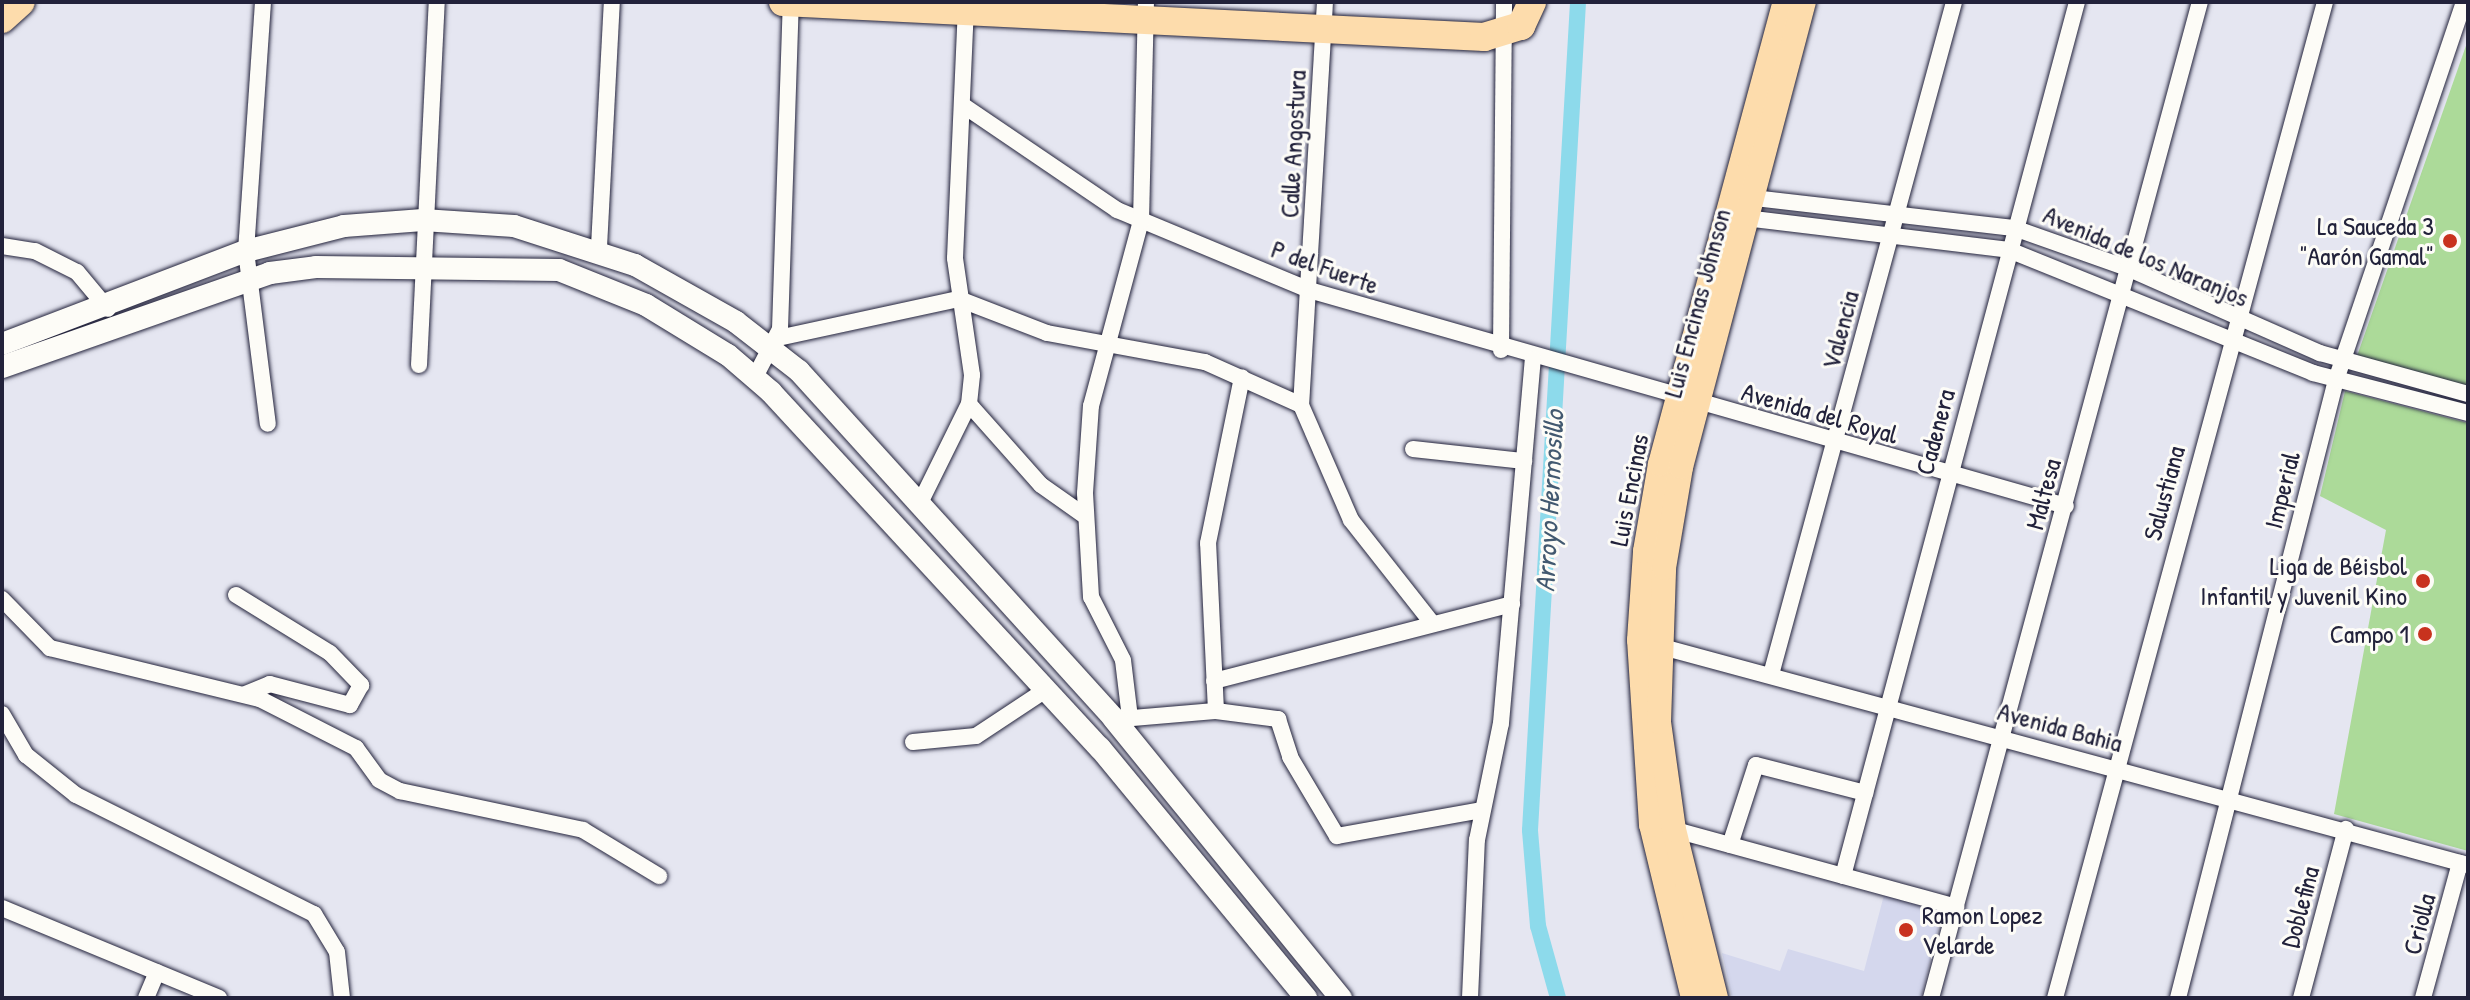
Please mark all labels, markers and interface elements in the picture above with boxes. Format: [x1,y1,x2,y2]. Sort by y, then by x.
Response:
street label: Calle Angostura [1274,69,1312,219]
street label: Avenida de los Naranjos [2039,199,2253,313]
street label: Luis Encinas Johnson [1657,205,1737,401]
place label: La Sauceda 3 "Aarón Gamal" [2300,210,2434,272]
marker: La Sauceda 3 "Aarón Gamal" [2441,232,2459,250]
street label: P del Fuerte [1267,233,1383,301]
street label: Valencia [1815,287,1865,373]
street label: Avenida del Royal [1738,376,1902,450]
street label: Cadenera [1909,386,1961,478]
water label: Arroyo Hermosillo [1527,409,1571,593]
street label: Luis Encinas [1603,432,1655,548]
street label: Salustiana [2136,442,2192,544]
street label: Imperial [2257,448,2307,532]
street label: Maltesa [2019,455,2067,533]
place label: Liga de Béisbol Infantil y Juvenil Kino [2200,550,2407,612]
marker: Liga de Béisbol Infantil y Juvenil Kino [2414,572,2432,590]
place label: Campo 1 [2330,618,2409,650]
marker: Campo 1 [2416,625,2434,643]
street label: Avenida Bahia [1994,695,2126,759]
street label: Doblefina [2274,863,2326,951]
street label: Criolla [2396,890,2442,958]
place label: Ramon Lopez Velarde [1922,899,2043,960]
marker: Ramon Lopez Velarde [1897,921,1915,939]

